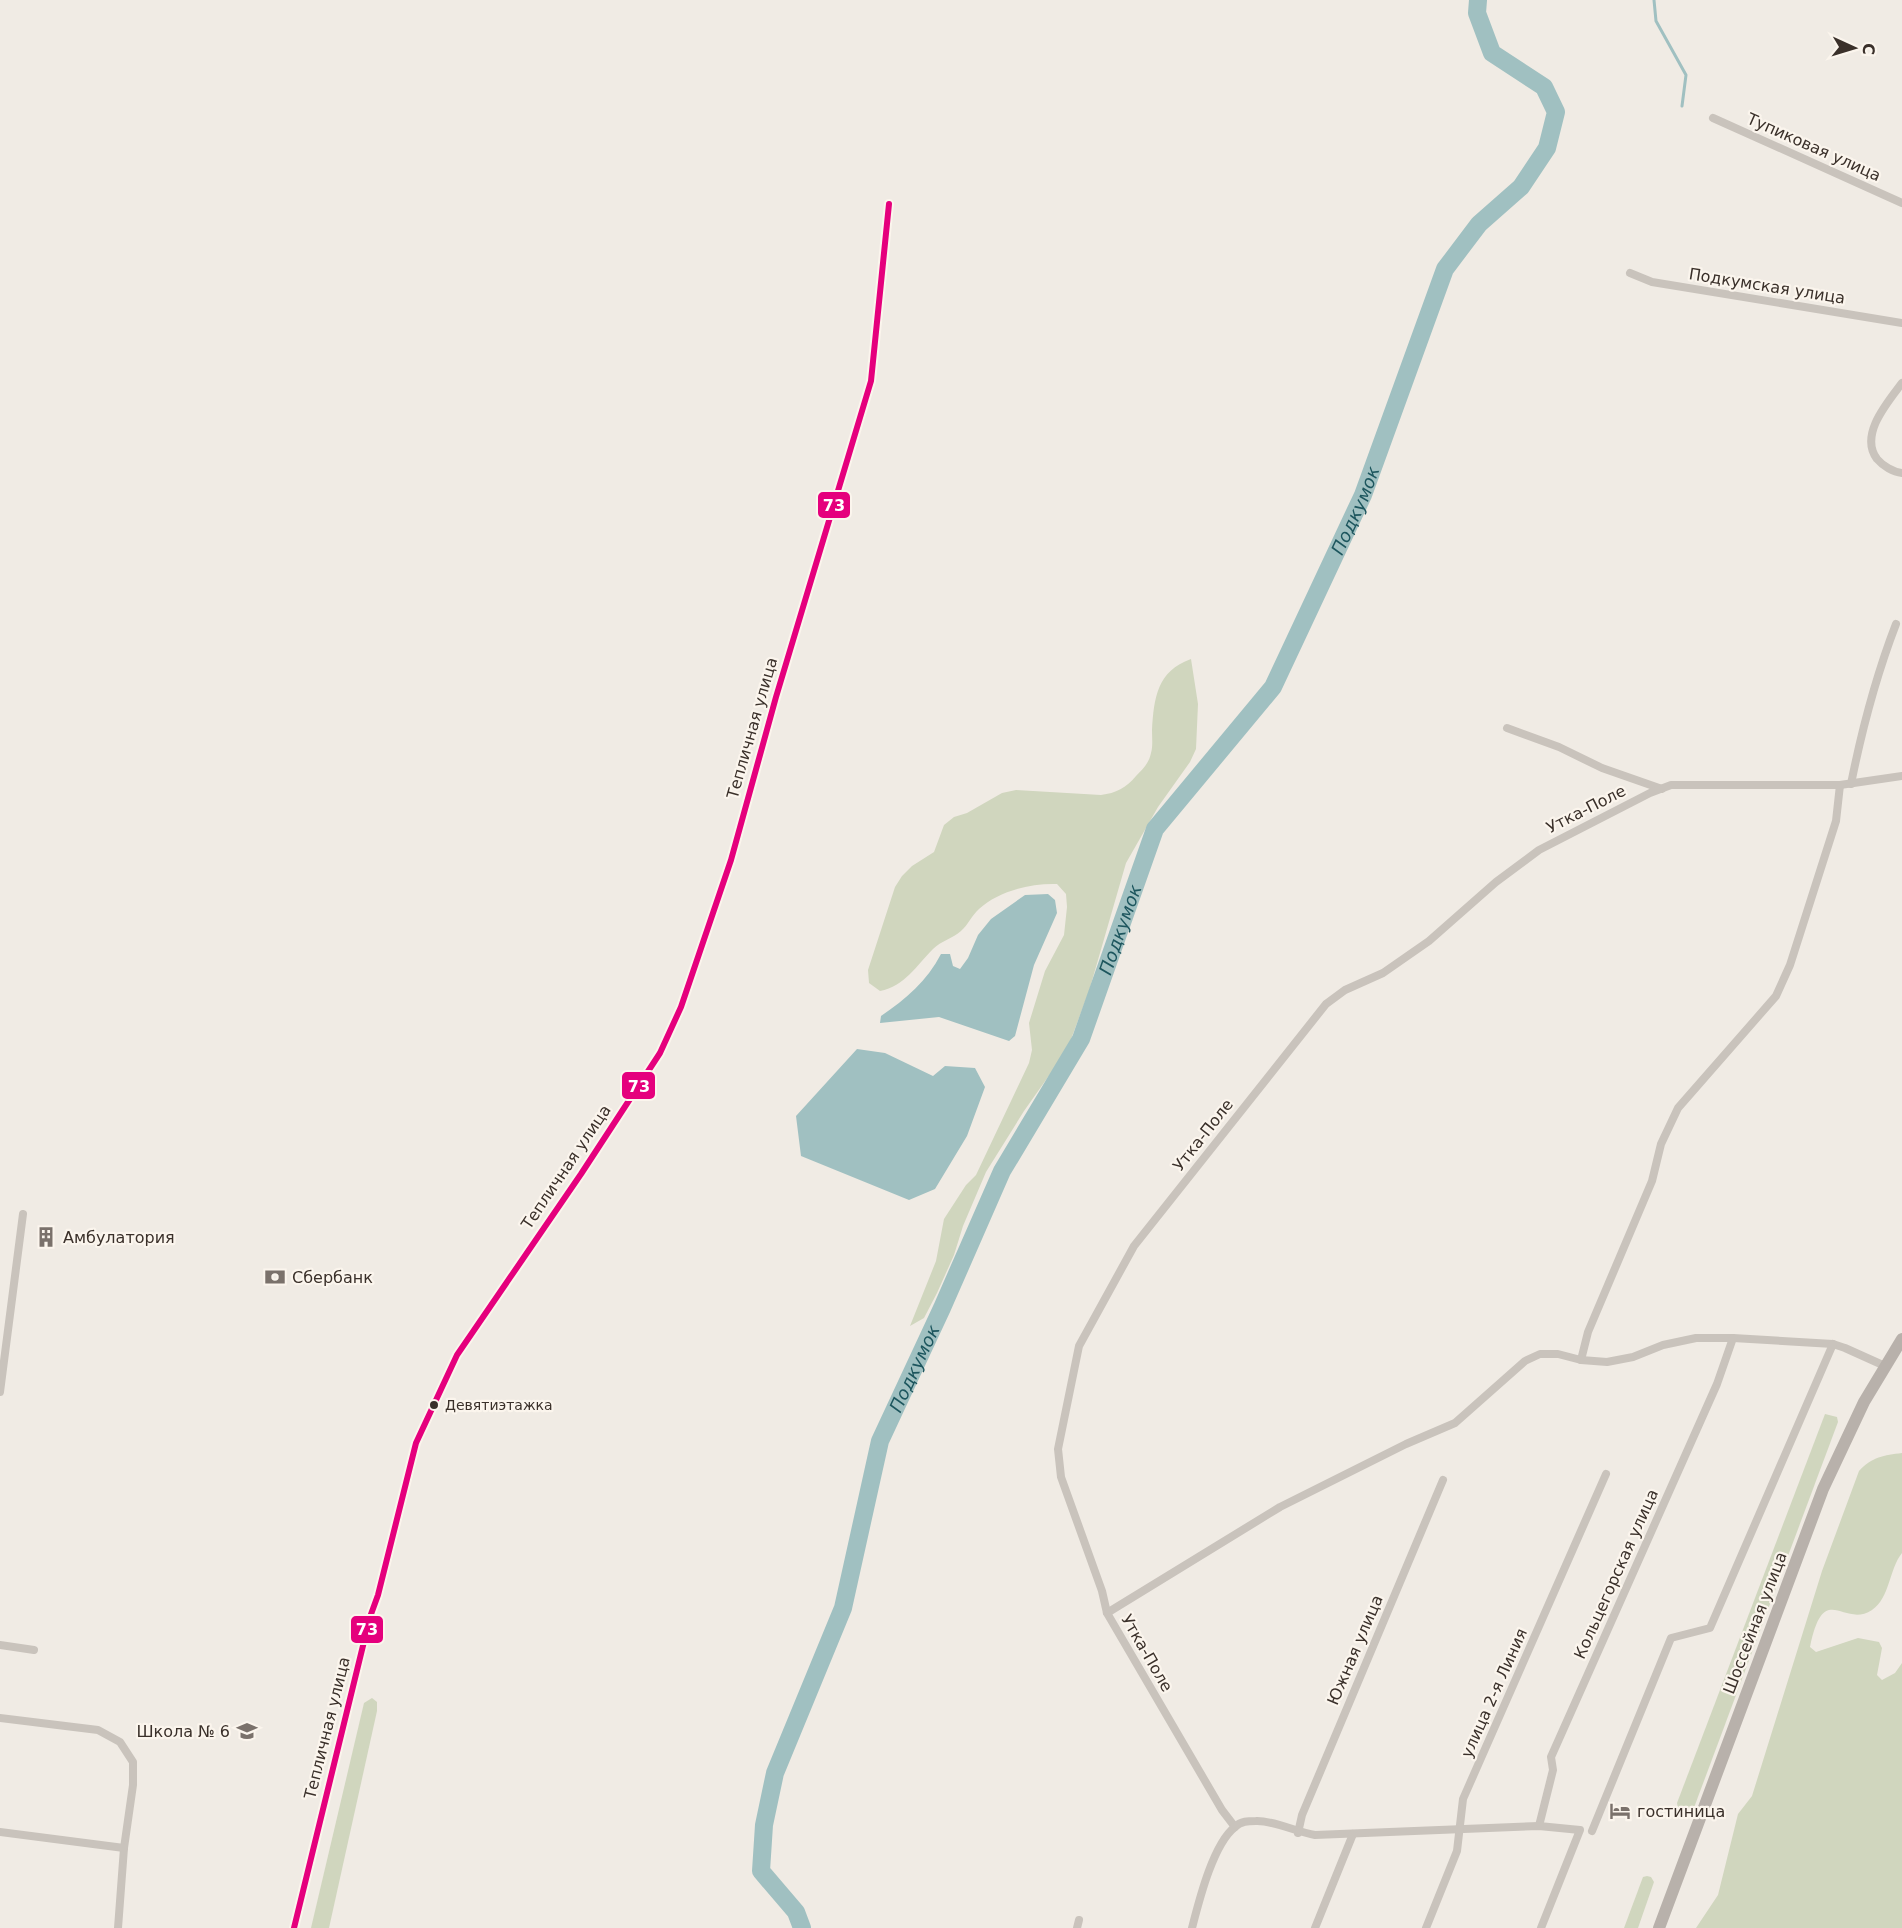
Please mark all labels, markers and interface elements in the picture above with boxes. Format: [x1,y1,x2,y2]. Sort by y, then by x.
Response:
north arrow [1824,18,1884,78]
text: С [1859,42,1878,56]
street label: Тупиковая улица [1743,109,1884,185]
street label: Подкумская улица [1688,264,1846,308]
water label: Подкумок [1326,463,1383,558]
line badge: 73 [817,491,851,519]
text: 73 [823,496,845,515]
street label: Тепличная улица [722,655,781,802]
street label: Утка-Поле [1543,781,1629,837]
water label: Подкумок [1094,882,1145,977]
line badge: 73 [621,1071,656,1100]
text: 73 [628,1077,650,1096]
street label: Утка-Поле [1169,1095,1237,1175]
street label: Тепличная улица [517,1101,615,1234]
building icon: Амбулатория [34,1225,58,1249]
place label: Амбулатория [63,1228,175,1247]
bank icon: Сбербанк [263,1265,287,1289]
place label: Сбербанк [292,1268,373,1287]
water label: Подкумок [885,1321,943,1415]
place label: Девятиэтажка [445,1397,553,1413]
marker: Девятиэтажка [428,1399,440,1411]
street label: Кольцегорская улица [1570,1486,1662,1662]
street label: Шоссейная улица [1719,1549,1791,1697]
street label: Южная улица [1323,1592,1387,1708]
street label: Утка-Поле [1117,1611,1177,1695]
line badge: 73 [350,1615,384,1644]
text: 73 [356,1620,378,1639]
street label: улица 2-я Линия [1457,1625,1531,1761]
street label: Тепличная улица [300,1655,354,1802]
school or university icon: Школа № 6 [235,1719,259,1743]
place label: Школа № 6 [136,1722,230,1741]
hotel icon: гостиница [1608,1799,1632,1823]
place label: гостиница [1637,1802,1725,1821]

